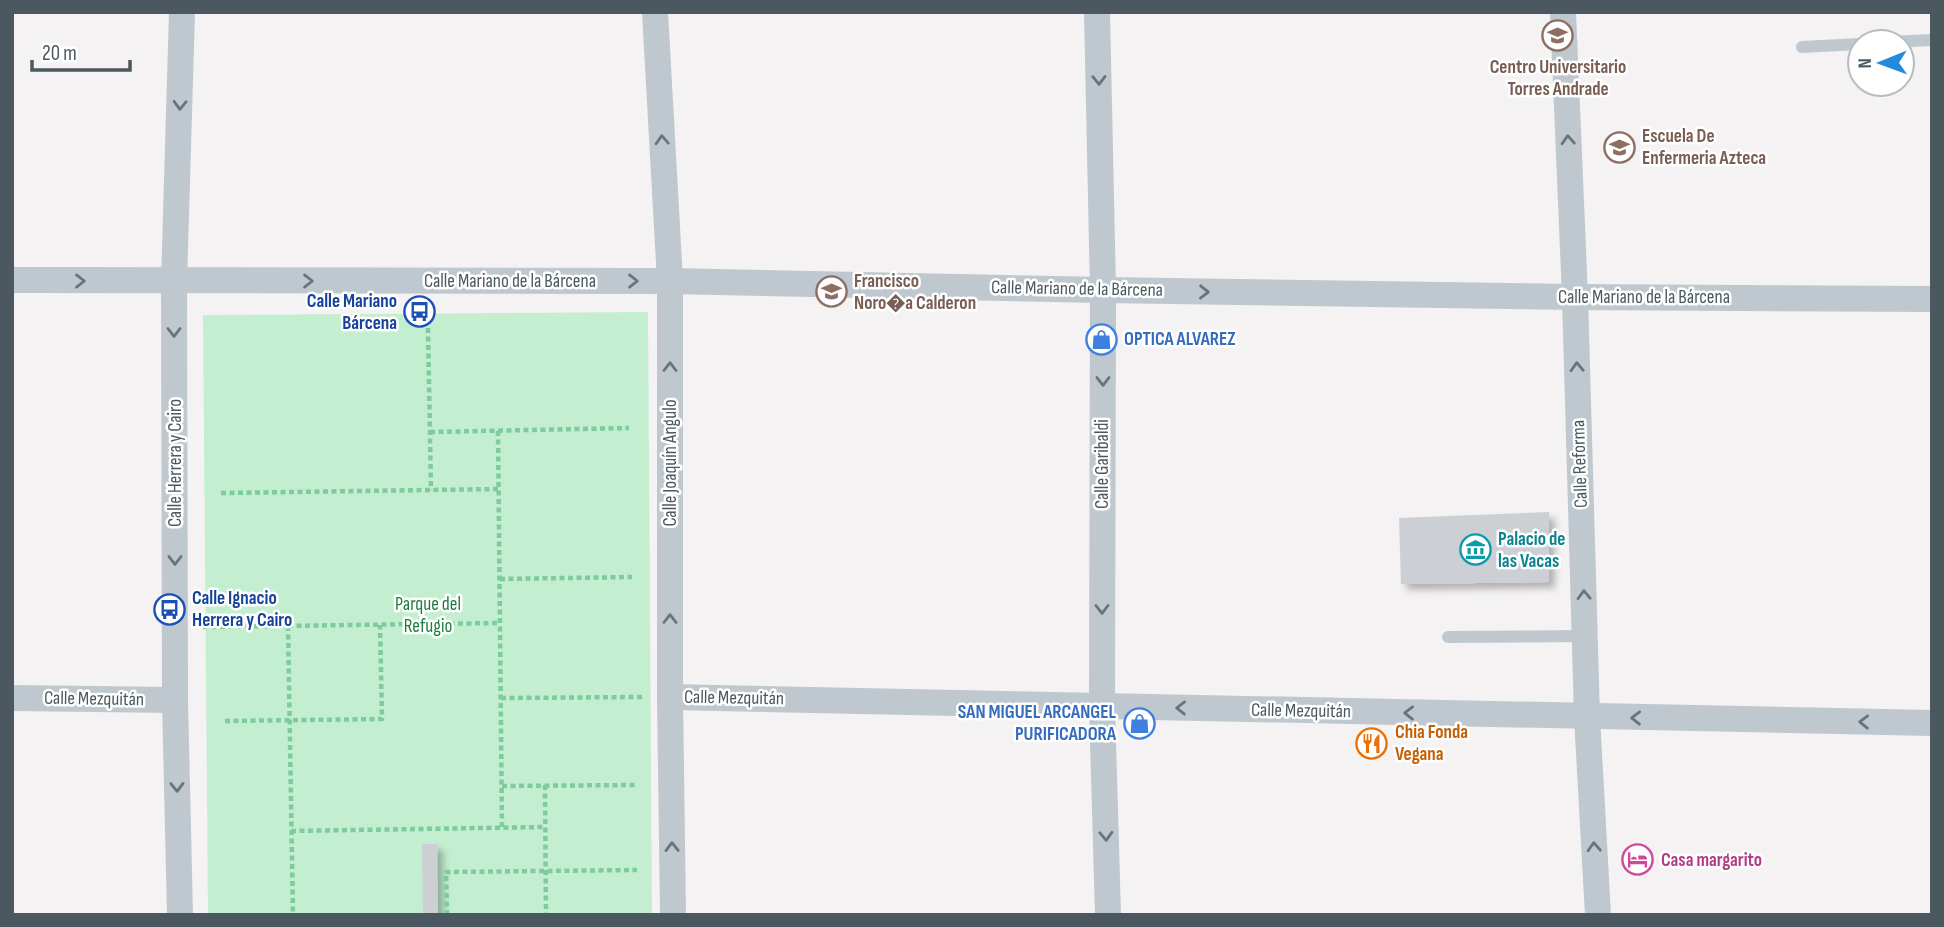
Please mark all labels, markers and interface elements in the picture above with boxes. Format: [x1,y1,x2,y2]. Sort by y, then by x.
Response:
school or university icon: Centro Universitario Torres Andrade [1541,19,1575,53]
scale bar [32,28,130,72]
north arrow [1846,28,1916,98]
text: 20 m [42,41,77,66]
place label: Centro Universitario Torres Andrade [1490,56,1626,101]
text: N [1854,58,1877,69]
one-way arrow [1091,75,1106,86]
one-way arrow [172,100,187,111]
place label: Escuela De Enfermeria Azteca [1642,125,1766,170]
school or university icon: Escuela De Enfermeria Azteca [1602,130,1636,164]
one-way arrow [655,134,670,145]
one-way arrow [1561,134,1576,145]
street label: Calle Mariano de la Bárcena [424,270,596,293]
place label: Francisco Noro�a Calderon [854,270,976,315]
one-way arrow [76,273,86,289]
one-way arrow [303,273,314,289]
one-way arrow [629,273,639,289]
school or university icon: Francisco Noro�a Calderon [814,275,848,309]
street label: Calle Mariano de la Bárcena [991,276,1163,302]
one-way arrow [1199,284,1210,299]
street label: Calle Mariano de la Bárcena [1558,286,1730,309]
place label: Calle Mariano Bárcena [307,290,397,335]
bus stop icon: Calle Mariano Bárcena [403,295,437,329]
shop icon: OPTICA ALVAREZ [1084,322,1118,356]
one-way arrow [166,328,182,338]
place label: OPTICA ALVAREZ [1124,328,1236,351]
one-way arrow [662,361,678,372]
one-way arrow [1570,362,1585,373]
one-way arrow [1095,377,1111,387]
street label: Calle Herrera y Cairo [164,399,187,527]
street label: Calle Joaquín Angulo [659,399,682,527]
street label: Calle Garibaldi [1091,419,1114,509]
street label: Calle Reforma [1567,420,1593,508]
place label: Palacio de las Vacas [1498,528,1565,573]
museum icon: Palacio de las Vacas [1458,533,1492,567]
one-way arrow [167,555,183,566]
place label: Calle Ignacio Herrera y Cairo [192,587,292,632]
one-way arrow [1576,589,1591,600]
bus stop icon: Calle Ignacio Herrera y Cairo [152,592,186,626]
park label: Parque del Refugio [395,593,461,638]
one-way arrow [1094,604,1110,615]
one-way arrow [662,613,678,624]
street label: Calle Mezquitán [684,686,784,710]
street label: Calle Mezquitán [44,687,144,711]
street label: Calle Mezquitán [1251,699,1351,723]
one-way arrow [1175,700,1186,716]
place label: SAN MIGUEL ARCANGEL PURIFICADORA [958,701,1117,746]
one-way arrow [1403,705,1413,721]
shop icon: SAN MIGUEL ARCANGEL PURIFICADORA [1122,706,1156,740]
one-way arrow [1630,710,1641,725]
one-way arrow [1858,714,1868,730]
place label: Chia Fonda Vegana [1395,721,1468,766]
restaurant icon: Chia Fonda Vegana [1355,726,1389,760]
one-way arrow [169,783,185,793]
one-way arrow [1098,831,1113,842]
one-way arrow [664,841,680,851]
one-way arrow [1587,841,1602,852]
hotel icon: Casa margarito [1621,843,1655,877]
place label: Casa margarito [1661,849,1762,872]

